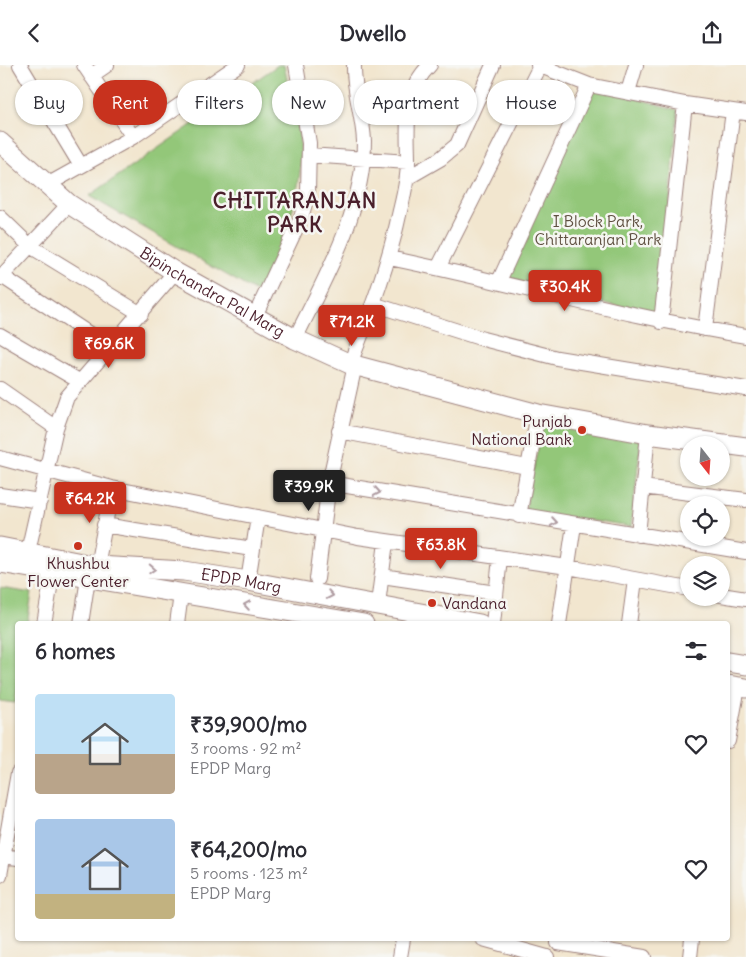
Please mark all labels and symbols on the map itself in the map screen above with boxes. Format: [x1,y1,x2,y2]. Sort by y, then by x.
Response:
district label: CHITTARANJAN PARK [213,187,377,238]
park label: I Block Park, Chittaranjan Park [535,211,661,249]
street label: Bipinchandra Pal Marg [136,242,288,341]
pin: ₹30.4K [524,269,606,312]
pin: ₹71.2K [311,305,393,347]
pin: ₹69.6K [68,327,150,369]
place label: Punjab National Bank [471,411,572,449]
marker: Punjab National Bank [576,424,588,436]
north arrow [680,436,730,486]
pin: ₹39.9K [268,469,350,512]
pin: ₹64.2K [49,481,131,524]
one-way arrow [373,486,381,496]
one-way arrow [550,516,559,526]
pin: ₹63.8K [400,527,482,570]
marker: Khushbu Flower Center [72,540,84,552]
place label: Khushbu Flower Center [27,553,129,591]
one-way arrow [148,564,156,575]
street label: EPDP Marg [200,564,283,597]
one-way arrow [325,589,334,599]
place label: Vandana [442,593,507,613]
marker: Vandana [426,597,438,609]
one-way arrow [242,600,250,611]

